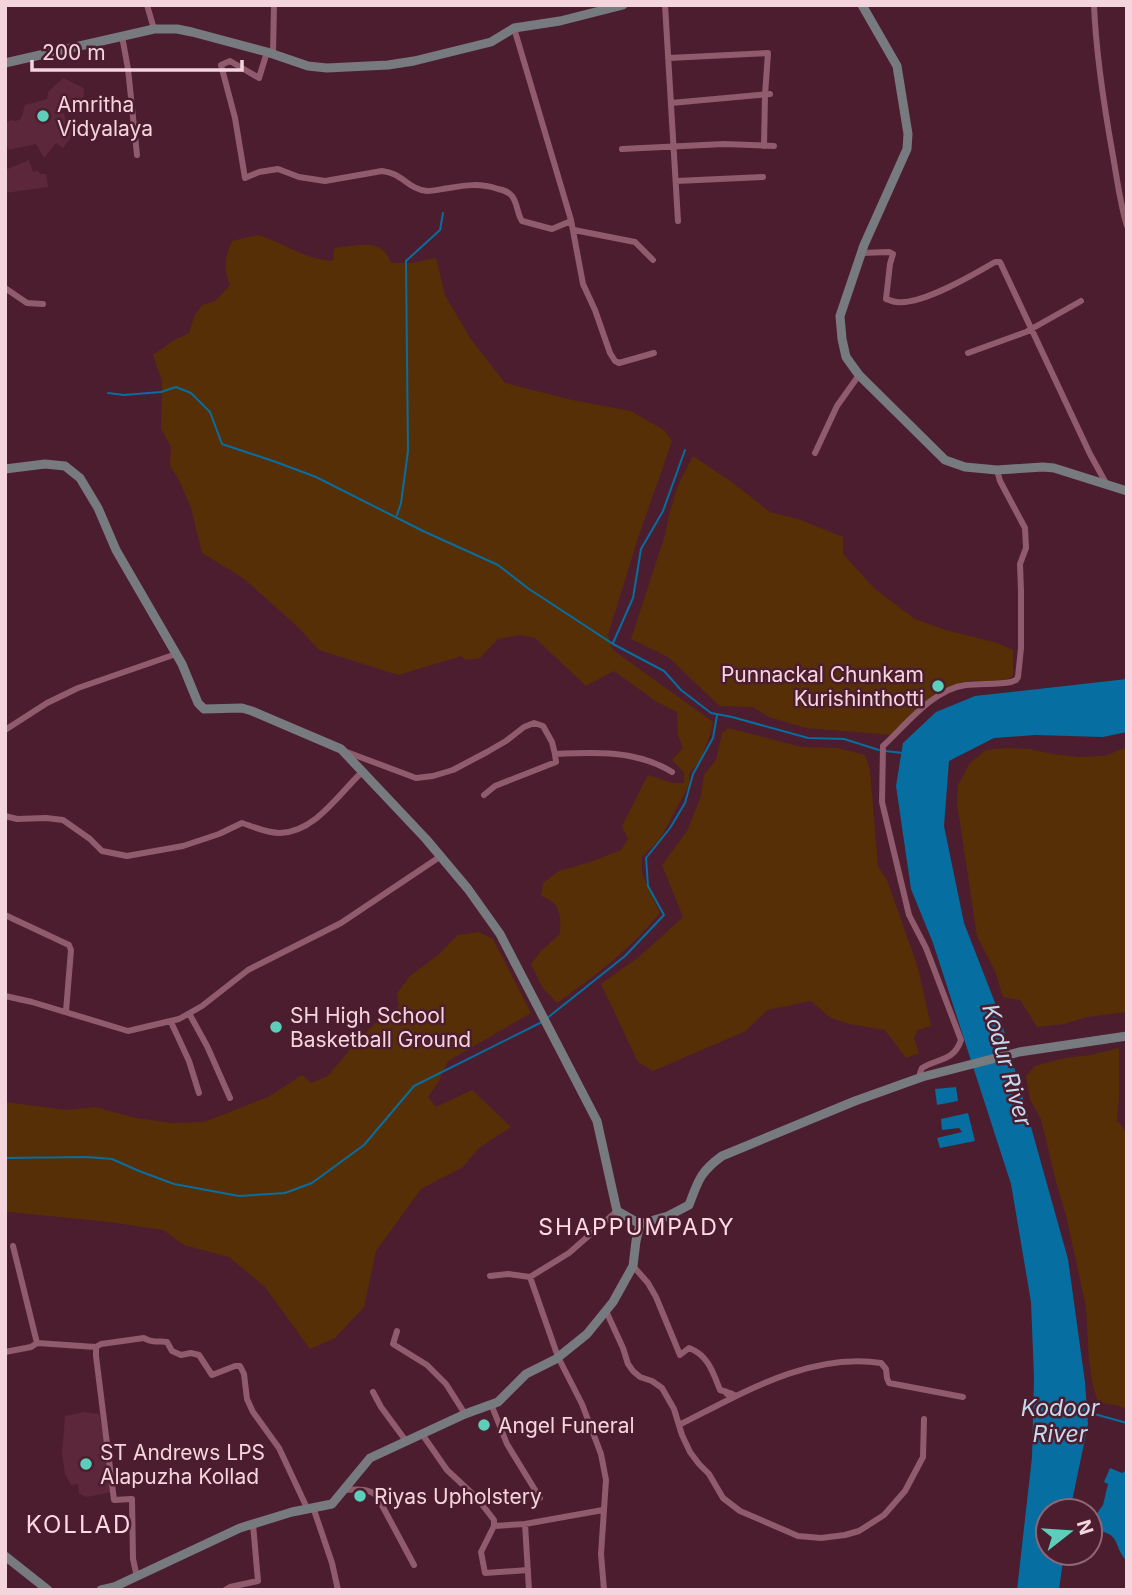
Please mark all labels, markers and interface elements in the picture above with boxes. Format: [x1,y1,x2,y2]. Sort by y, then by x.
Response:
scale bar [32,28,242,72]
text: 200 m [42,40,106,65]
place label: Amritha Vidyalaya [57,92,153,141]
marker: Amritha Vidyalaya [35,108,51,124]
place label: Punnackal Chunkam Kurishinthotti [721,662,924,711]
marker: Punnackal Chunkam Kurishinthotti [930,678,946,694]
water label: Kodur River [976,1001,1038,1131]
place label: SH High School Basketball Ground [290,1003,471,1052]
marker: SH High School Basketball Ground [268,1019,284,1035]
district label: SHAPPUMPADY [538,1213,736,1241]
water label: Kodoor River [1021,1394,1101,1448]
place label: Angel Funeral [498,1413,635,1438]
marker: Angel Funeral [476,1417,492,1433]
place label: ST Andrews LPS Alapuzha Kollad [100,1440,265,1489]
marker: ST Andrews LPS Alapuzha Kollad [78,1456,94,1472]
place label: Riyas Upholstery [374,1484,542,1509]
marker: Riyas Upholstery [352,1488,368,1504]
north arrow [1034,1497,1104,1567]
district label: KOLLAD [26,1510,132,1539]
text: N [1072,1517,1098,1537]

